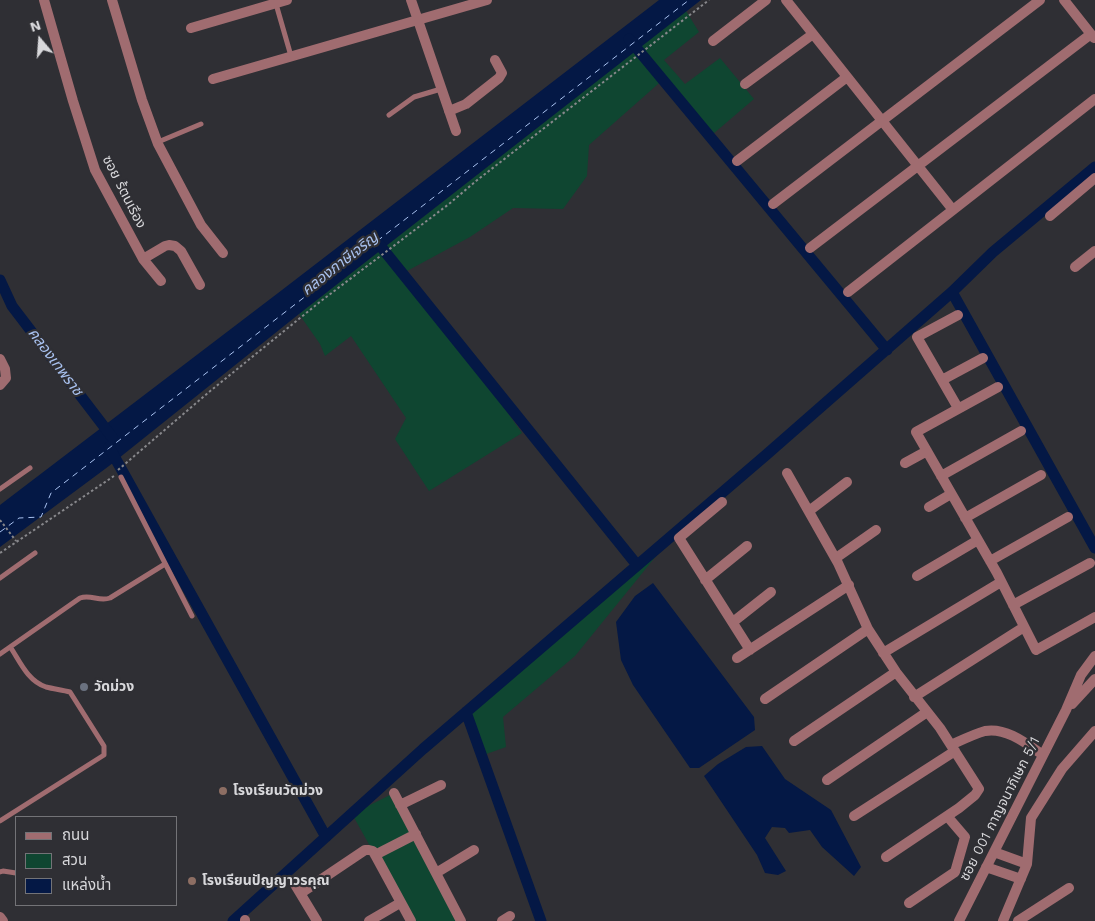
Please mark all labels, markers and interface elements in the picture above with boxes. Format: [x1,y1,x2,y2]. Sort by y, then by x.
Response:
north arrow [15,15,65,65]
text: N [28,17,43,35]
street label: ซอย ร้ตนเรึอง [98,153,150,231]
water label: คลองภาษีเจริญ [298,229,382,299]
water label: คลองเทพราช [24,325,86,399]
place label: วัดม่วง [94,679,134,695]
marker: วัดม่วง [78,681,90,693]
street label: ซอย 001 กาญจนาภิเษก 5/1 [956,734,1044,884]
place label: โรงเรียนวัดม่วง [233,783,323,799]
marker: โรงเรียนวัดม่วง [217,785,229,797]
legend [15,816,178,906]
text: ถนน [62,826,89,844]
text: สวน [62,851,87,869]
place label: โรงเรียนปัญญาวรคุณ [202,873,330,889]
marker: โรงเรียนปัญญาวรคุณ [186,875,198,887]
text: แหล่งน้ำ [62,876,111,894]

